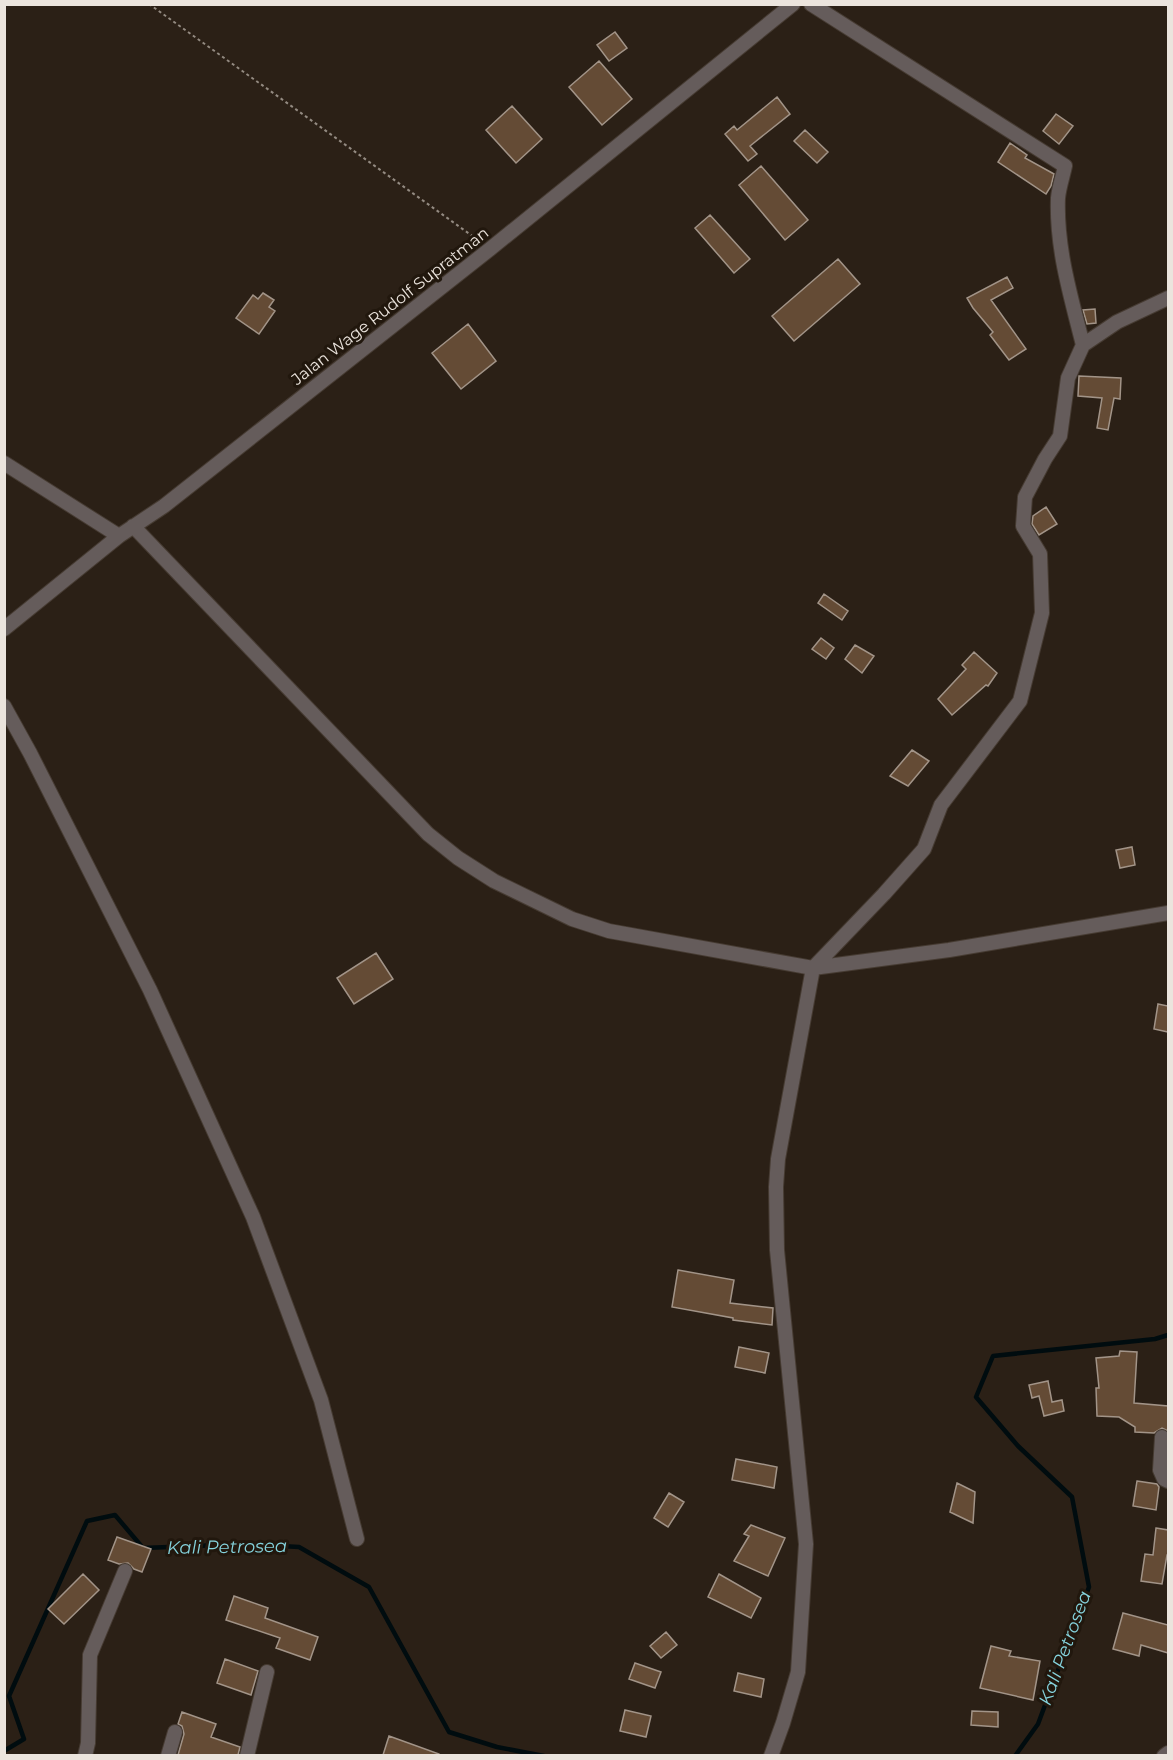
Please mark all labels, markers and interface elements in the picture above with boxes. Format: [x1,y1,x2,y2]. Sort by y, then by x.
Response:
street label: Jalan Wage Rudolf Supratman [287,223,492,389]
water label: Kali Petrosea [167,1535,287,1559]
water label: Kali Petrosea [1034,1588,1096,1708]

